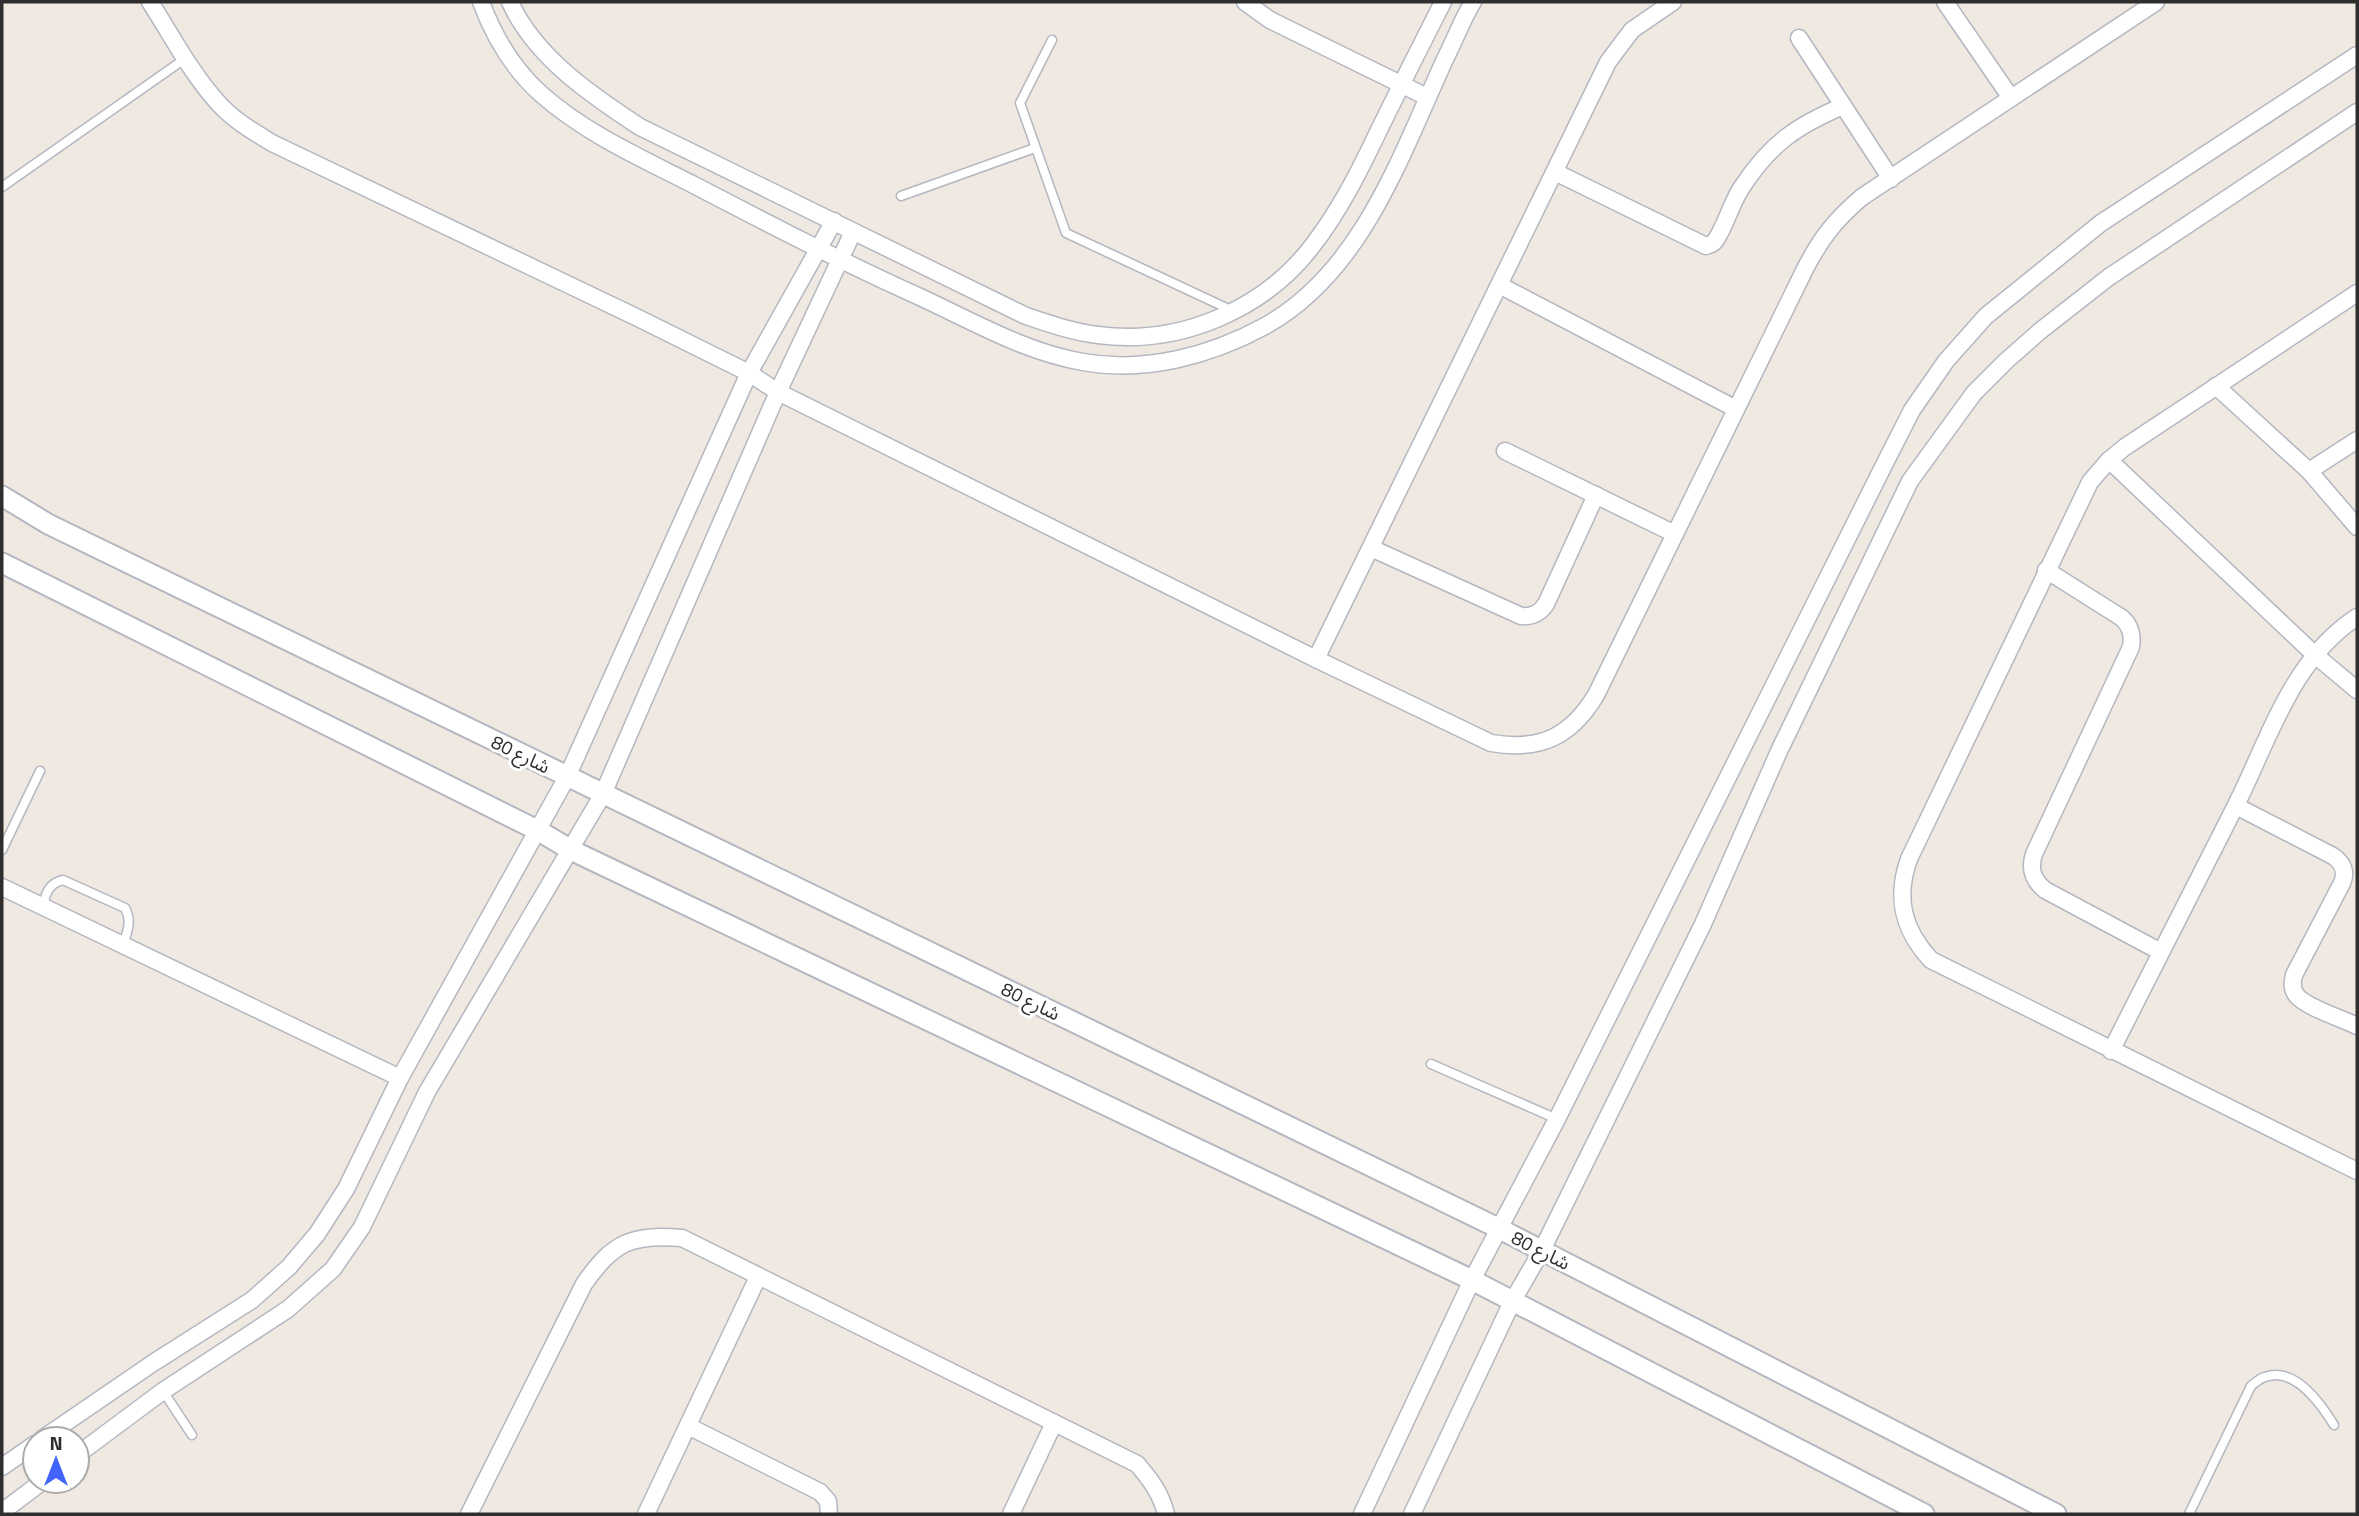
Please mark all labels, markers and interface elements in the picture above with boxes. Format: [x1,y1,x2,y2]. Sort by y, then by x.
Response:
street label: شارع 80 [487,727,556,780]
street label: شارع 80 [997,974,1066,1027]
street label: شارع 80 [1507,1222,1576,1277]
north arrow [21,1425,91,1495]
text: N [49,1428,63,1457]

